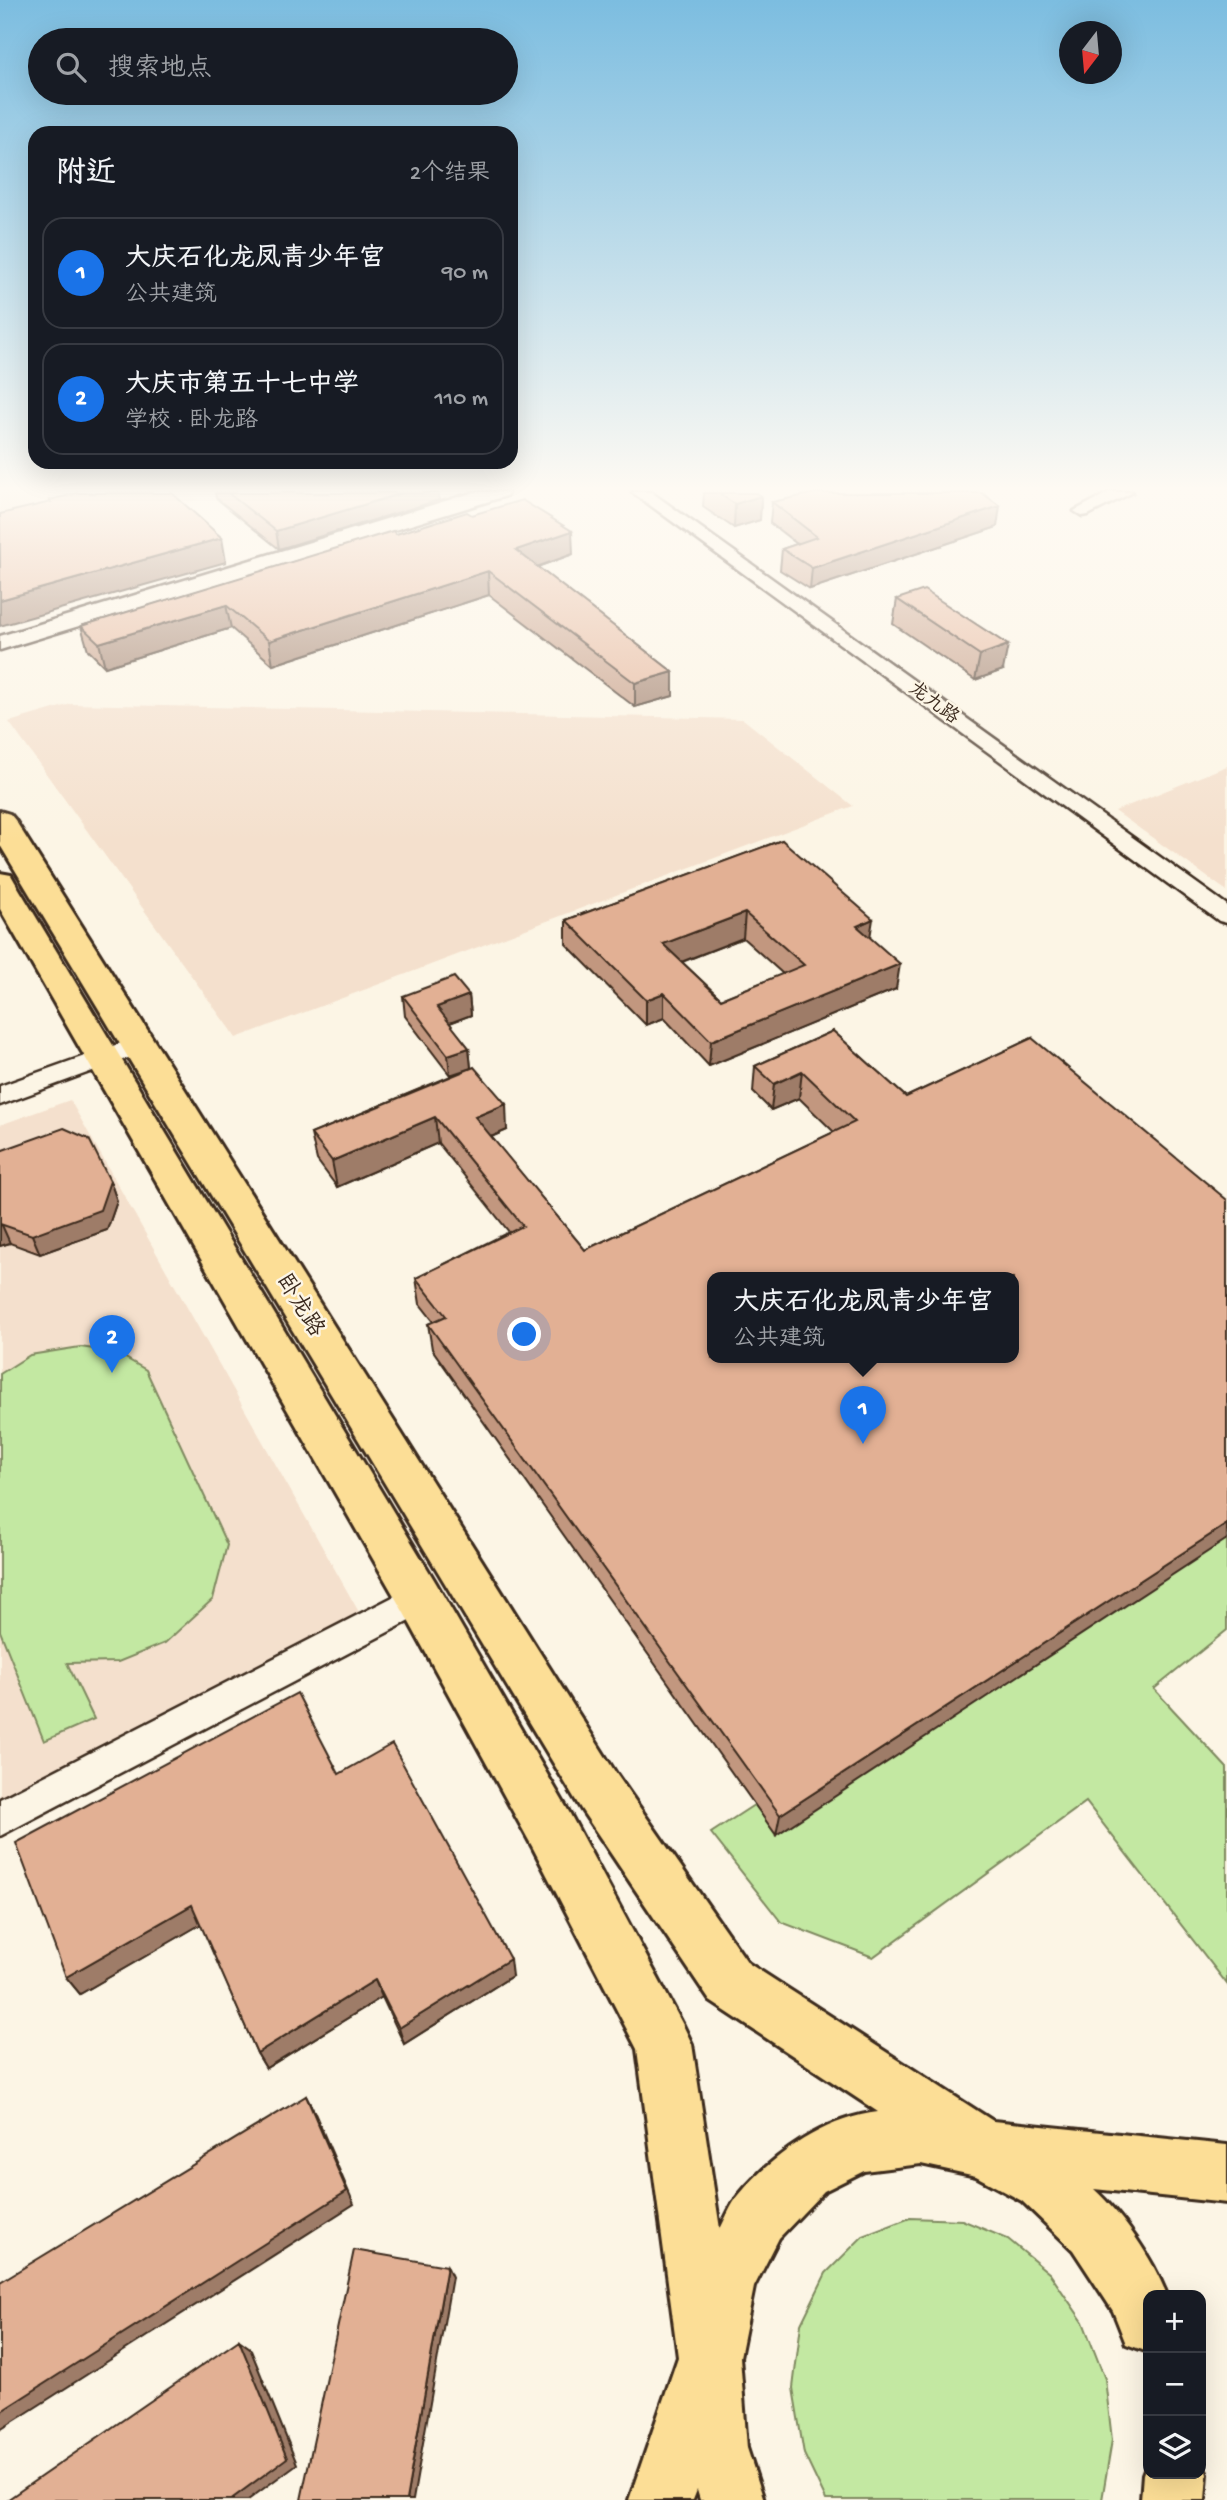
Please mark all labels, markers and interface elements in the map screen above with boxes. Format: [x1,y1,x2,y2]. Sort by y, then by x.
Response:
north arrow [1059,21,1122,84]
search box [28,28,518,105]
icon: search [52,48,90,86]
text: 搜索地点 [108,55,212,86]
text: 附近 [56,158,116,193]
text: 2个结果 [410,161,490,188]
text: 大庆石化龙凤青少年宫 [125,245,385,276]
text: 1 [76,260,86,287]
text: 90 m [442,260,488,287]
text: 公共建筑 [125,282,217,309]
text: 大庆市第五十七中学 [125,371,359,402]
text: 2 [75,386,87,413]
text: 110 m [435,386,488,413]
text: 学校 · 卧龙路 [125,408,258,435]
street label: 龙九路 [903,677,963,730]
street label: 卧龙路 [269,1269,330,1342]
popup [707,1272,1019,1363]
text: 大庆石化龙凤青少年宫 [733,1289,993,1320]
pin: 2 [89,1315,135,1373]
your location [507,1317,541,1351]
text: 公共建筑 [733,1326,825,1353]
pin: 1 [840,1386,886,1444]
map controls [1143,2290,1206,2479]
button: + [1143,2290,1206,2353]
button: − [1143,2353,1206,2416]
button: layers [1143,2416,1206,2479]

